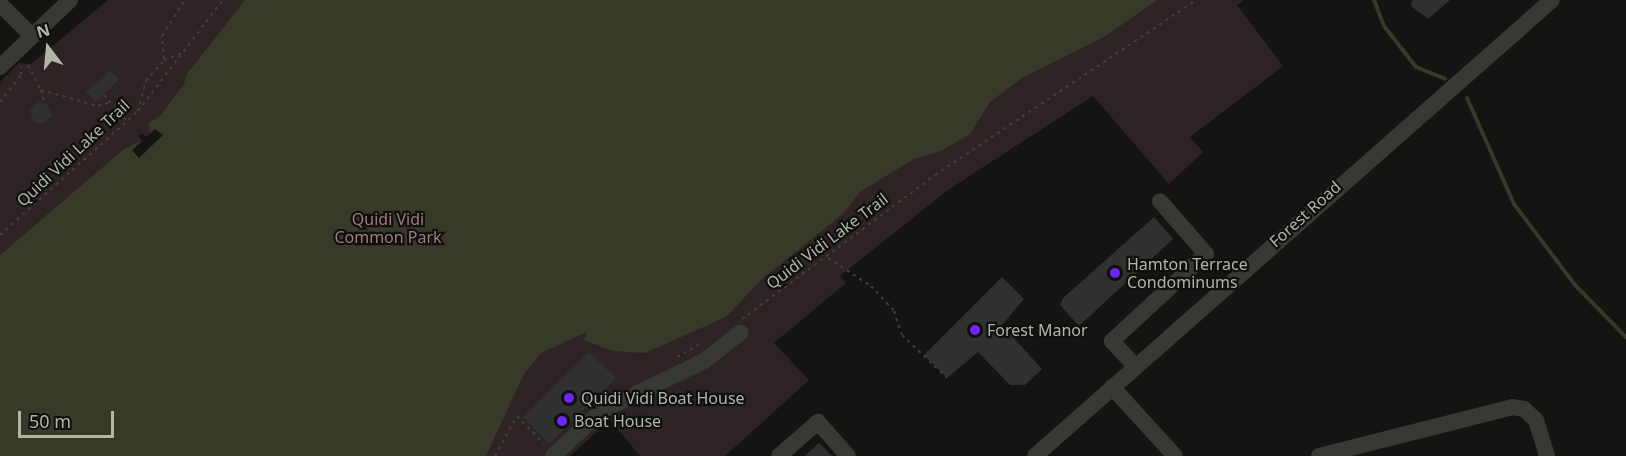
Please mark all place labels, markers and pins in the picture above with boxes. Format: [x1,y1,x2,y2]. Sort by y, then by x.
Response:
place label: Hamton Terrace Condominums [1127,254,1248,292]
marker: Hamton Terrace Condominums [1108,266,1122,280]
place label: Forest Manor [987,320,1088,340]
marker: Forest Manor [968,323,982,337]
place label: Quidi Vidi Boat House [581,388,745,408]
marker: Quidi Vidi Boat House [562,391,576,405]
place label: Boat House [574,411,661,431]
marker: Boat House [555,414,569,428]

